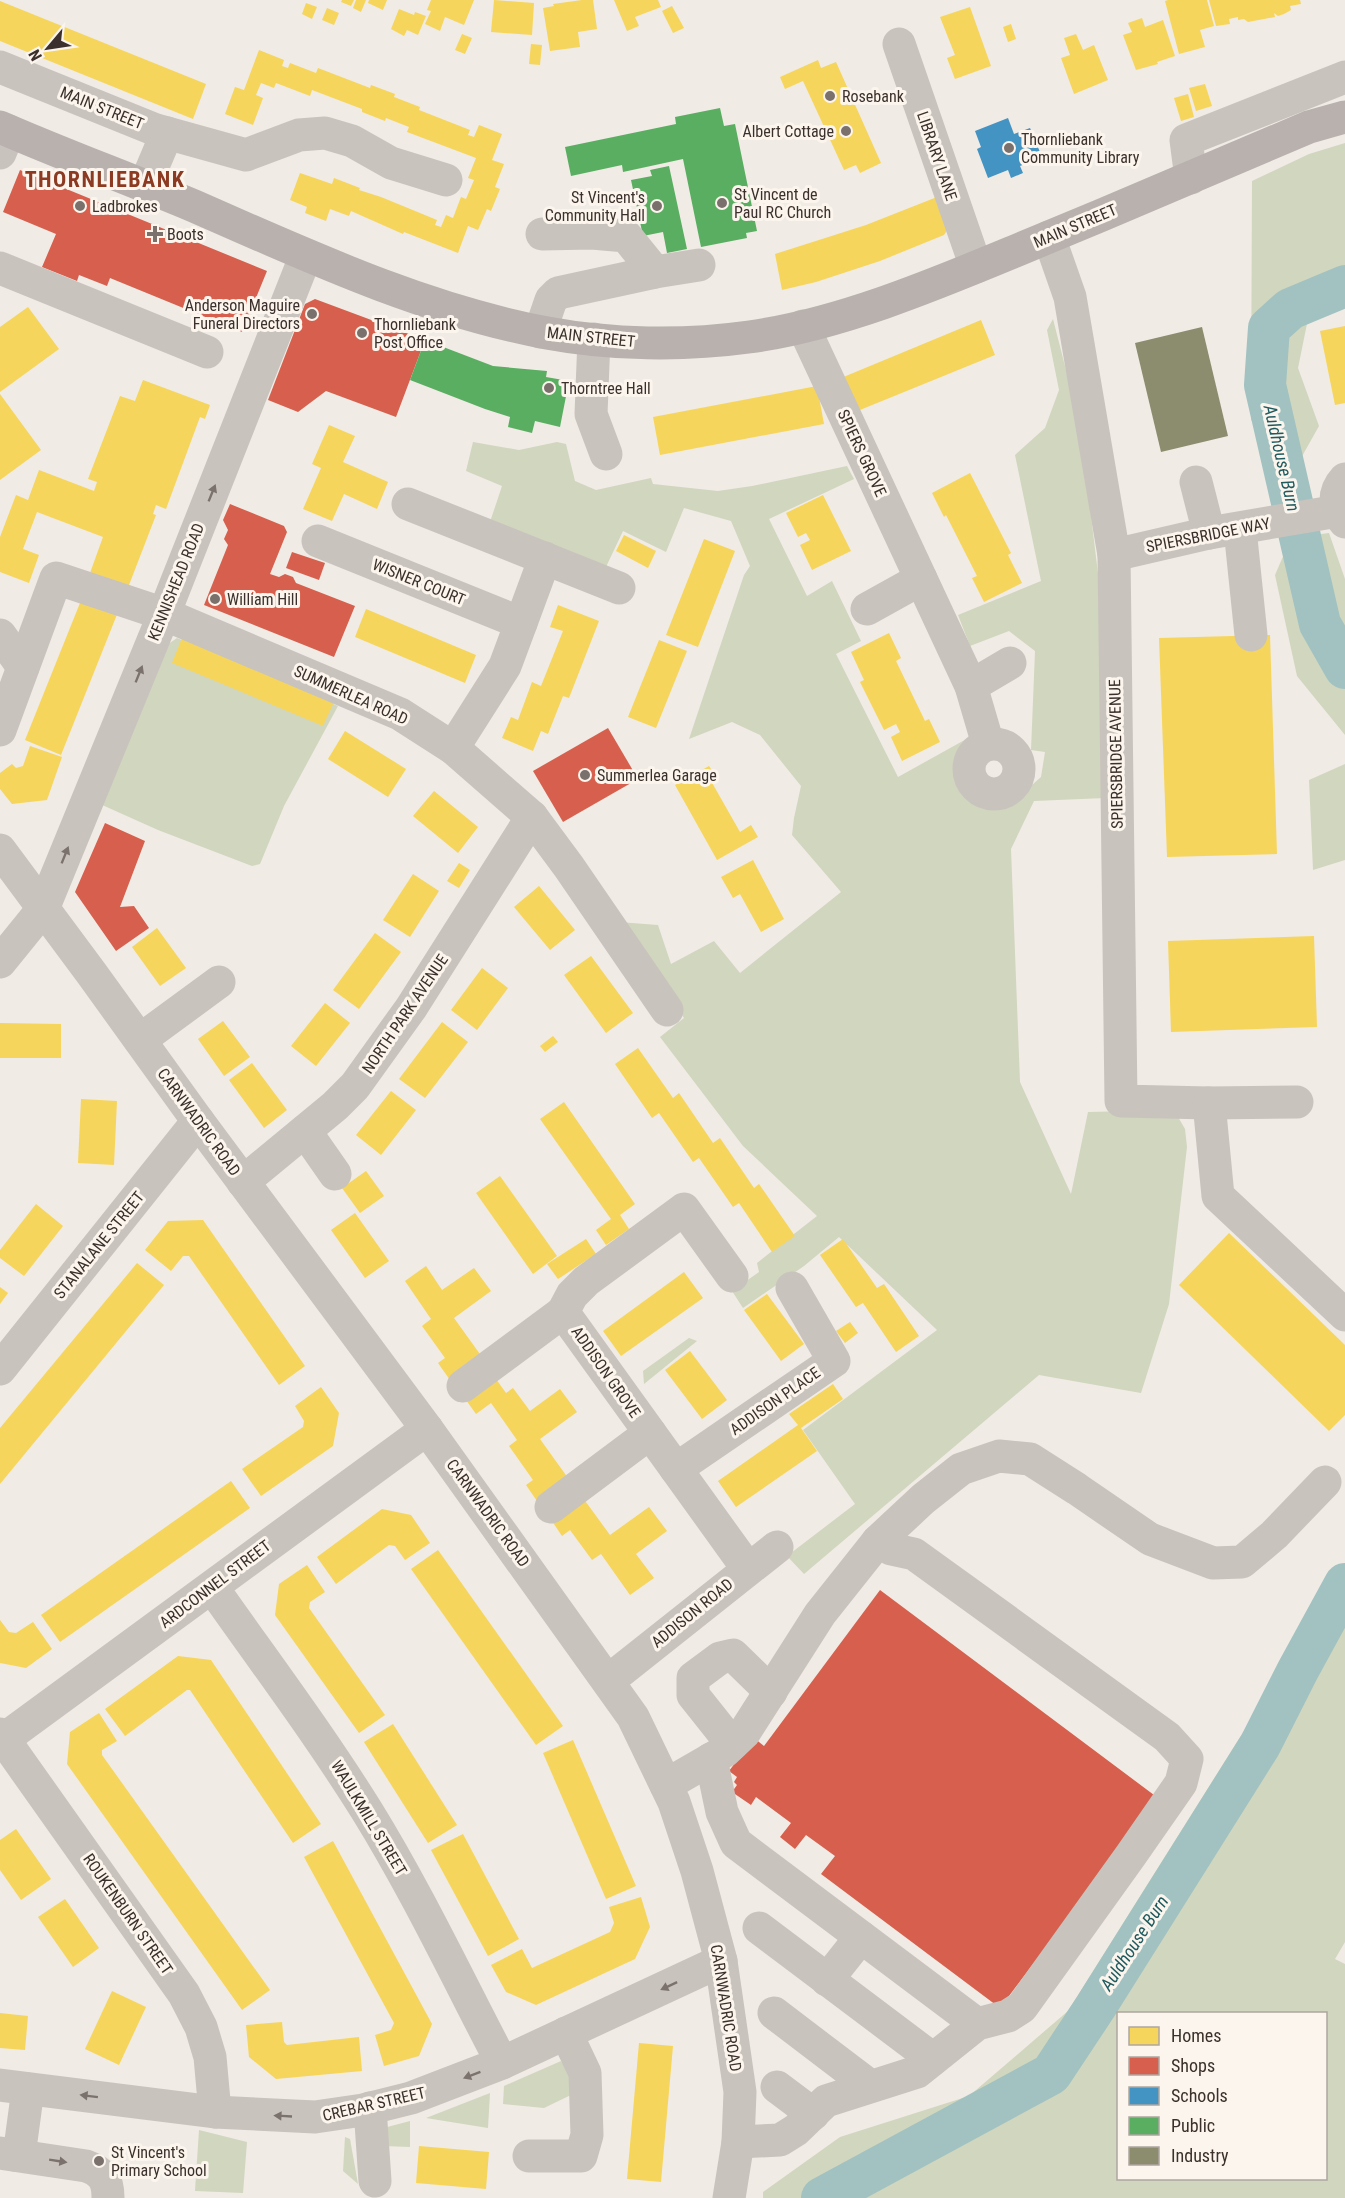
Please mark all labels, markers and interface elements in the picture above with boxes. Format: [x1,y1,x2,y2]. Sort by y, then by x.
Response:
north arrow [18,18,78,78]
text: N [25,46,46,64]
street label: MAIN STREET [57,83,147,133]
place label: Rosebank [842,87,905,106]
marker: Rosebank [823,89,837,103]
street label: LIBRARY LANE [913,109,961,203]
place label: Albert Cottage [742,122,834,141]
marker: Albert Cottage [839,124,853,138]
place label: Thornliebank Community Library [1021,130,1140,167]
marker: Thornliebank Community Library [1002,141,1016,155]
district label: THORNLIEBANK [25,167,185,192]
place label: St Vincent de Paul RC Church [734,185,831,222]
place label: St Vincent's Community Hall [545,188,645,225]
marker: St Vincent de Paul RC Church [715,196,729,210]
place label: Ladbrokes [92,197,158,216]
marker: Ladbrokes [73,199,87,213]
marker: St Vincent's Community Hall [650,199,664,213]
street label: MAIN STREET [1031,200,1119,252]
place label: Boots [167,225,204,244]
marker: Boots [148,227,162,241]
place label: Anderson Maguire Funeral Directors [185,296,300,333]
marker: Anderson Maguire Funeral Directors [305,307,319,321]
place label: Thornliebank Post Office [374,315,457,352]
street label: MAIN STREET [546,323,636,351]
marker: Thornliebank Post Office [355,326,369,340]
place label: Thorntree Hall [561,379,651,398]
marker: Thorntree Hall [542,381,556,395]
water label: Auldhouse Burn [1259,402,1304,513]
street label: SPIERS GROVE [834,406,890,500]
one-way arrow [208,484,217,502]
street label: SPIERSBRIDGE WAY [1144,514,1272,556]
street label: KENNISHEAD ROAD [144,520,208,644]
street label: WISNER COURT [370,555,468,609]
place label: William Hill [227,590,298,609]
marker: William Hill [208,592,222,606]
street label: SUMMERLEA ROAD [291,661,411,729]
one-way arrow [135,665,144,683]
street label: SPIERSBRIDGE AVENUE [1105,679,1127,829]
place label: Summerlea Garage [597,766,717,785]
marker: Summerlea Garage [578,768,592,782]
one-way arrow [61,845,71,863]
street label: NORTH PARK AVENUE [358,951,452,1077]
street label: CARNWADRIC ROAD [154,1064,244,1180]
street label: STANALANE STREET [50,1188,148,1302]
street label: ADDISON GROVE [567,1323,645,1421]
street label: ADDISON PLACE [726,1363,824,1439]
street label: CARNWADRIC ROAD [443,1455,533,1571]
street label: ARDCONNEL STREET [156,1536,274,1632]
street label: ADDISON ROAD [647,1574,737,1652]
street label: WAULKMILL STREET [327,1757,411,1879]
street label: ROUKENBURN STREET [79,1850,177,1978]
water label: Auldhouse Burn [1095,1892,1172,1995]
street label: CARNWADRIC ROAD [707,1943,745,2073]
one-way arrow [660,1981,677,1990]
legend [1117,2012,1327,2180]
text: Homes [1171,2025,1221,2046]
text: Shops [1171,2055,1215,2076]
one-way arrow [463,2071,481,2080]
street label: CREBAR STREET [321,2083,427,2125]
text: Schools [1171,2085,1228,2106]
one-way arrow [80,2092,99,2101]
one-way arrow [274,2111,293,2120]
text: Public [1171,2115,1215,2136]
place label: St Vincent's Primary School [111,2143,207,2180]
text: Industry [1171,2145,1229,2166]
marker: St Vincent's Primary School [92,2154,106,2168]
one-way arrow [48,2157,67,2166]

